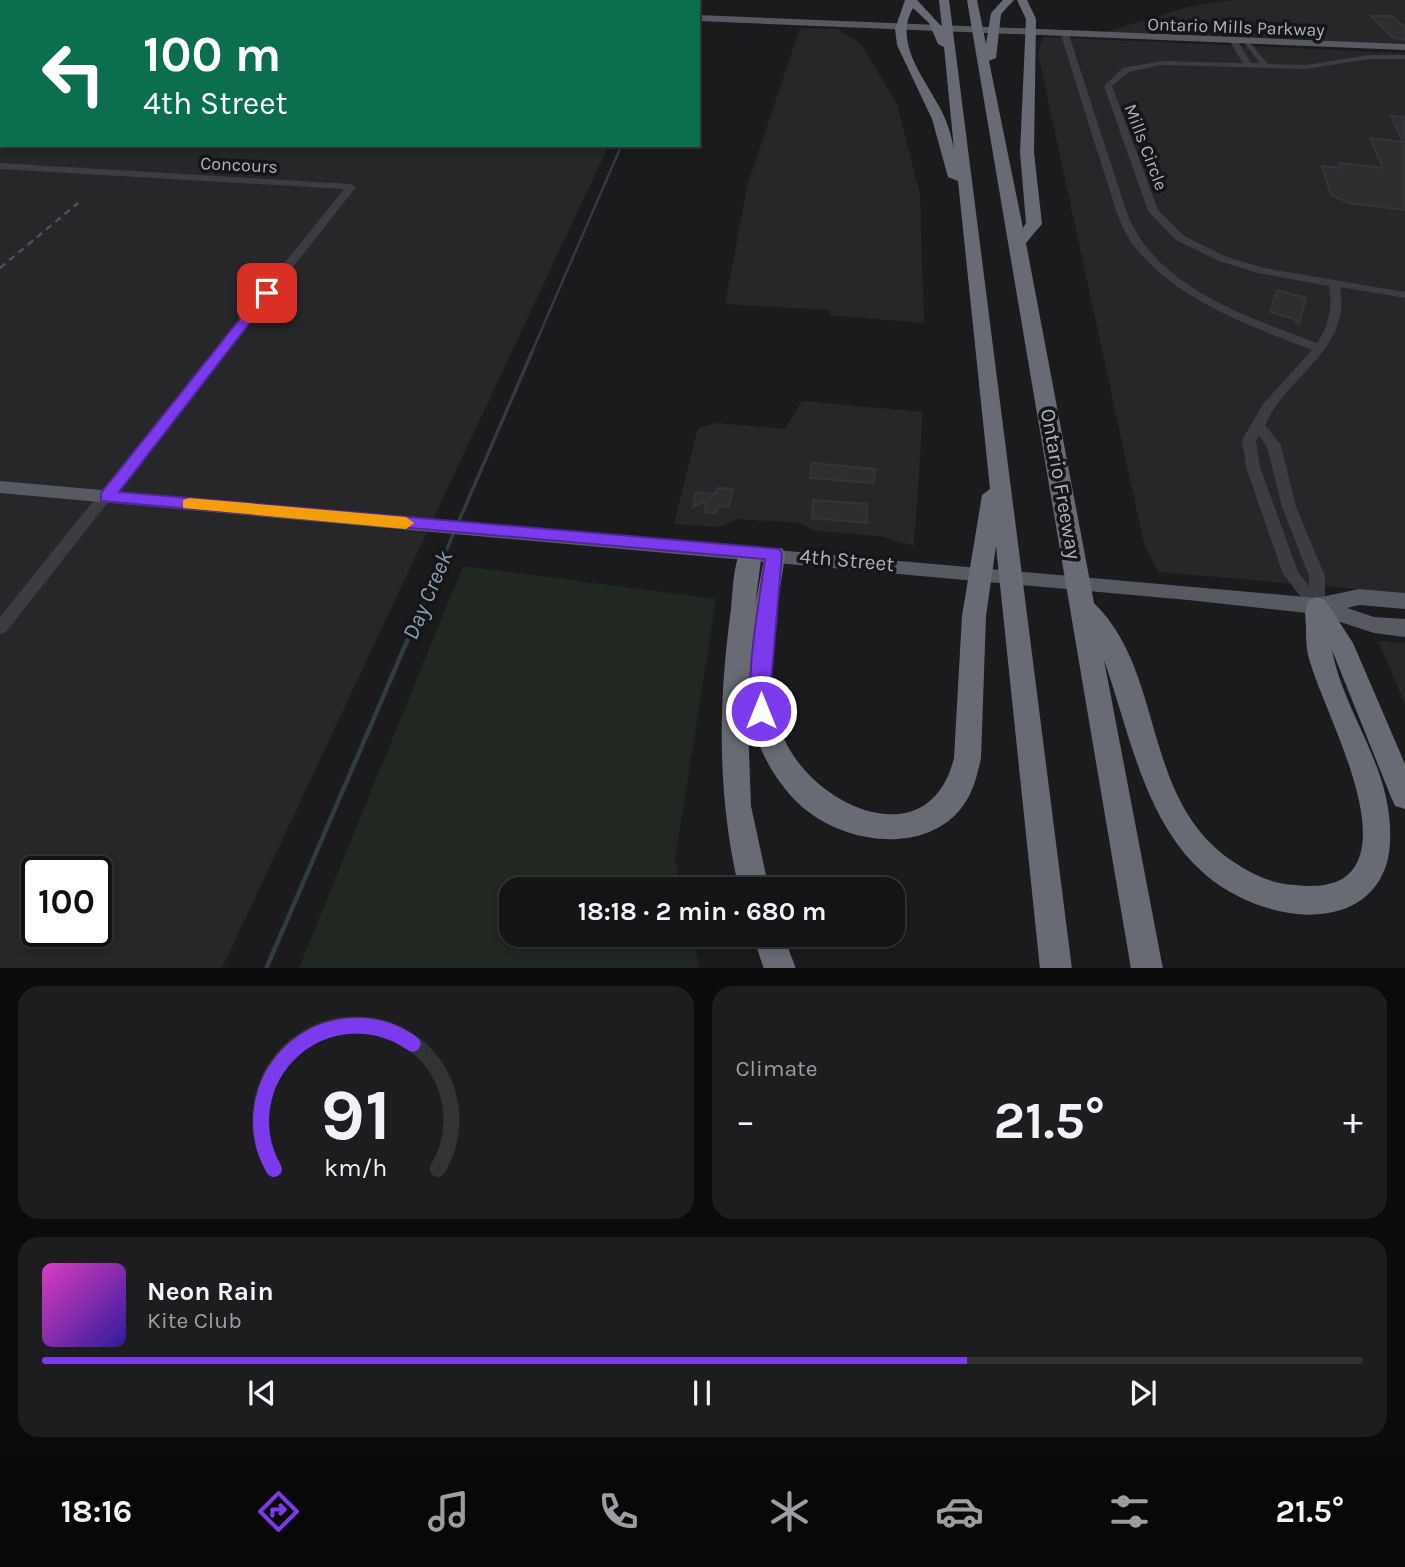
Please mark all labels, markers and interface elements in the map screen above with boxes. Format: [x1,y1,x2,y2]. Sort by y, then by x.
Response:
street label: Ontario Mills Parkway [1147,13,1326,41]
text: 100 m [143,26,281,83]
icon: left [28,28,119,119]
text: 4th Street [143,85,288,122]
street label: Mills Circle [1119,101,1173,193]
street label: Concours [200,152,278,178]
pin [237,263,297,323]
icon: arrive [248,274,286,312]
street label: Ontario Freeway [1036,407,1086,561]
street label: 4th Street [799,544,895,576]
water label: Day Creek [397,546,458,644]
position arrow [724,674,798,748]
speed limit sign: 100 [21,856,112,947]
text: 18:18 · 2 min · 680 m [578,896,826,927]
text: Climate [736,1055,818,1082]
text: 91 [321,1072,391,1157]
text: 21.5° [993,1090,1105,1151]
text: − [736,1099,755,1144]
text: + [1343,1099,1363,1144]
text: km/h [324,1152,387,1181]
text: Neon Rain [147,1276,274,1307]
text: Kite Club [147,1307,242,1334]
icon: previous [243,1374,281,1412]
icon: pause [683,1374,721,1412]
icon: next [1124,1374,1162,1412]
icon: directions [254,1487,303,1536]
icon: music [424,1487,473,1536]
icon: phone [594,1487,643,1536]
icon: climate [765,1487,814,1536]
icon: car [935,1487,984,1536]
icon: filters [1105,1487,1154,1536]
text: 18:16 [61,1493,132,1530]
text: 21.5° [1276,1493,1344,1530]

